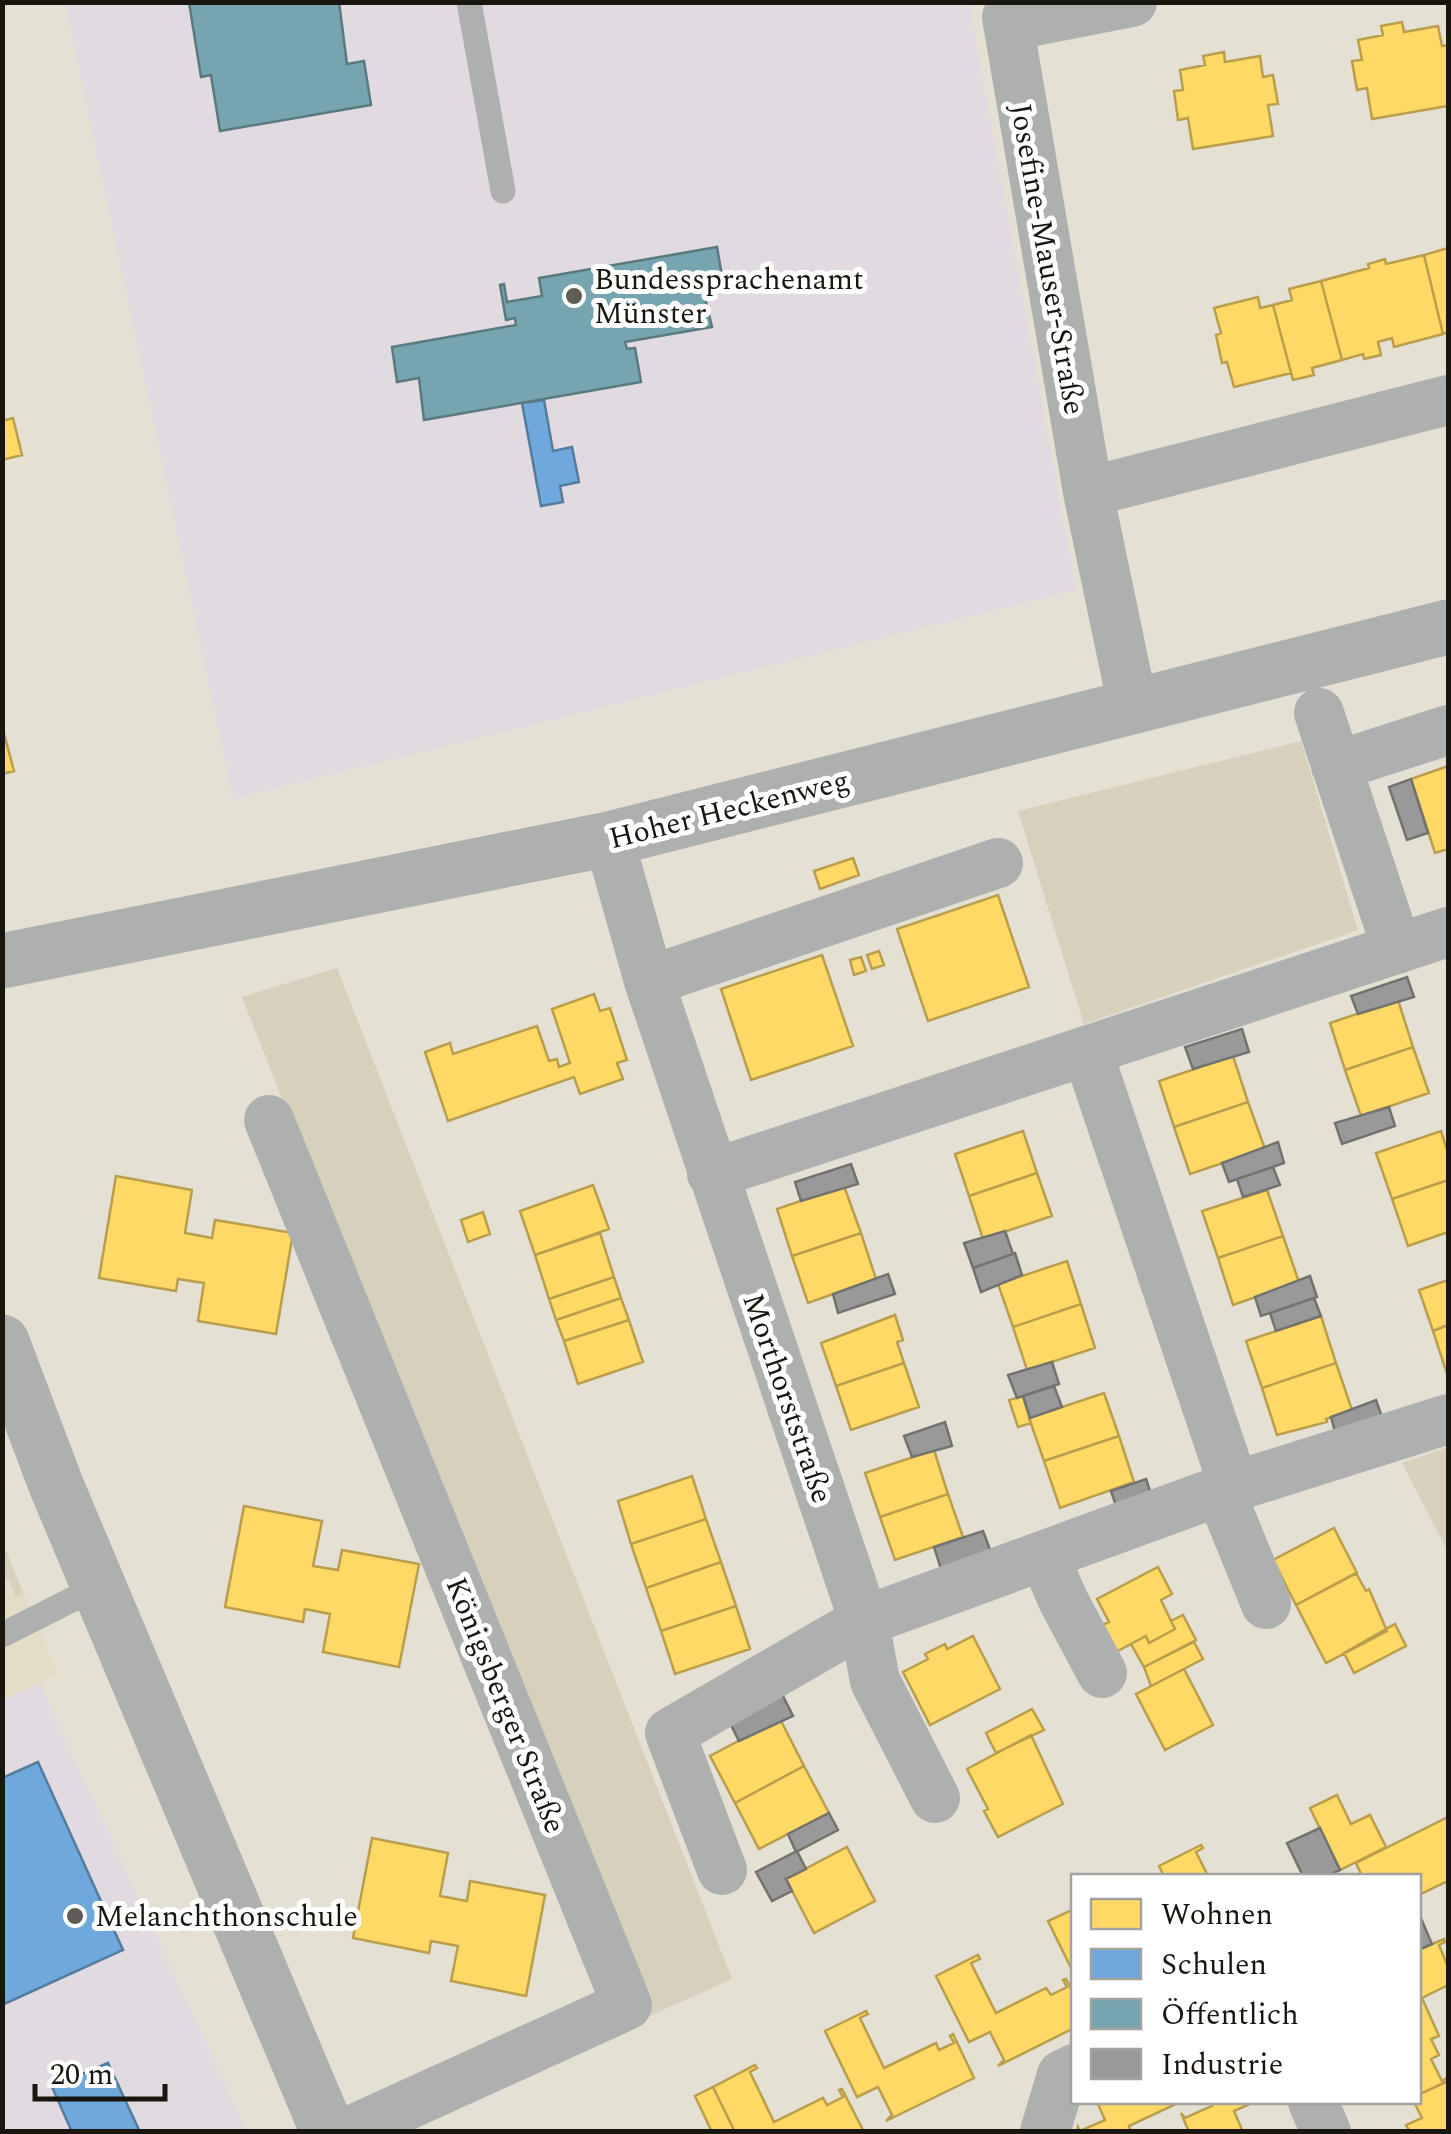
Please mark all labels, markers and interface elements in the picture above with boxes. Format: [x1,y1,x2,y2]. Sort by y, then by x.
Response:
street label: Josefine-Mauser-Straße [997,100,1097,418]
place label: Bundessprachenamt Münster [594,257,864,337]
marker: Bundessprachenamt Münster [563,285,585,307]
street label: Hoher Heckenweg [604,758,854,862]
street label: Morthorststraße [730,1287,845,1510]
street label: Königsberger Straße [433,1570,577,1840]
legend [1071,1874,1421,2104]
text: Wohnen [1161,1892,1273,1938]
place label: Melanchthonschule [95,1894,358,1940]
marker: Melanchthonschule [64,1905,86,1927]
text: Schulen [1161,1942,1267,1988]
text: Öffentlich [1161,1992,1299,2038]
scale bar [35,2039,165,2101]
text: Industrie [1161,2042,1283,2088]
text: 20 m [50,2052,113,2098]

